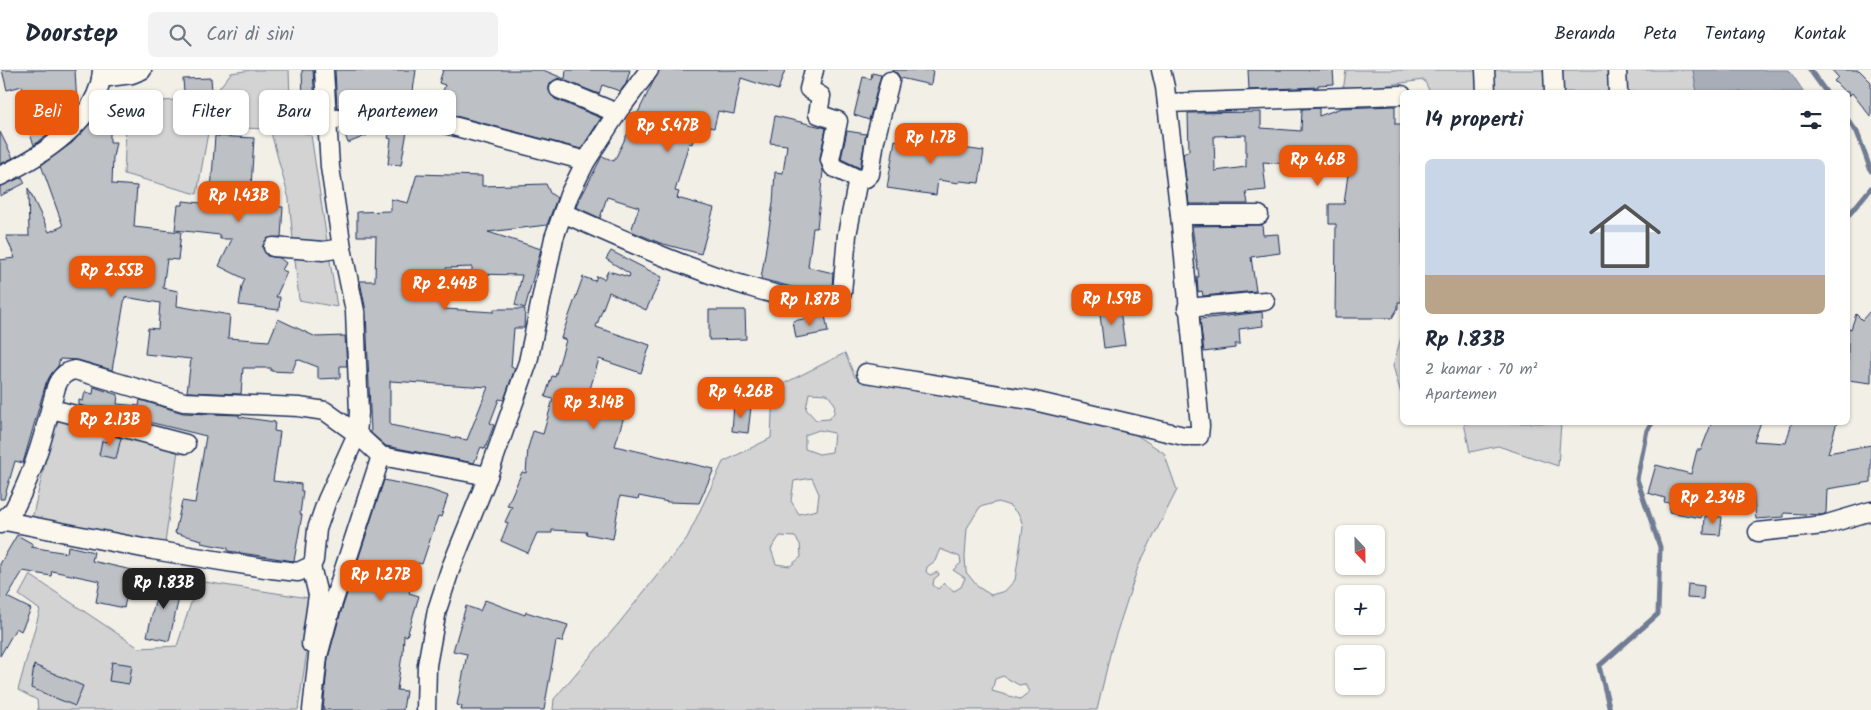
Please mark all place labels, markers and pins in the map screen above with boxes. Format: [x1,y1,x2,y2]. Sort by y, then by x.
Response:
pin: Rp 5.47B [616,111,720,153]
pin: Rp 1.7B [885,122,977,165]
pin: Rp 4.6B [1272,144,1364,187]
pin: Rp 1.43B [187,180,291,223]
pin: Rp 2.55B [60,256,164,298]
pin: Rp 2.44B [393,268,497,311]
pin: Rp 1.87B [758,284,862,327]
pin: Rp 1.59B [1060,284,1164,326]
pin: Rp 4.26B [689,376,793,419]
pin: Rp 3.14B [542,388,646,430]
pin: Rp 2.13B [58,404,162,447]
pin: Rp 2.34B [1661,482,1765,525]
pin: Rp 1.27B [329,560,433,602]
pin: Rp 1.83B [112,568,216,610]

